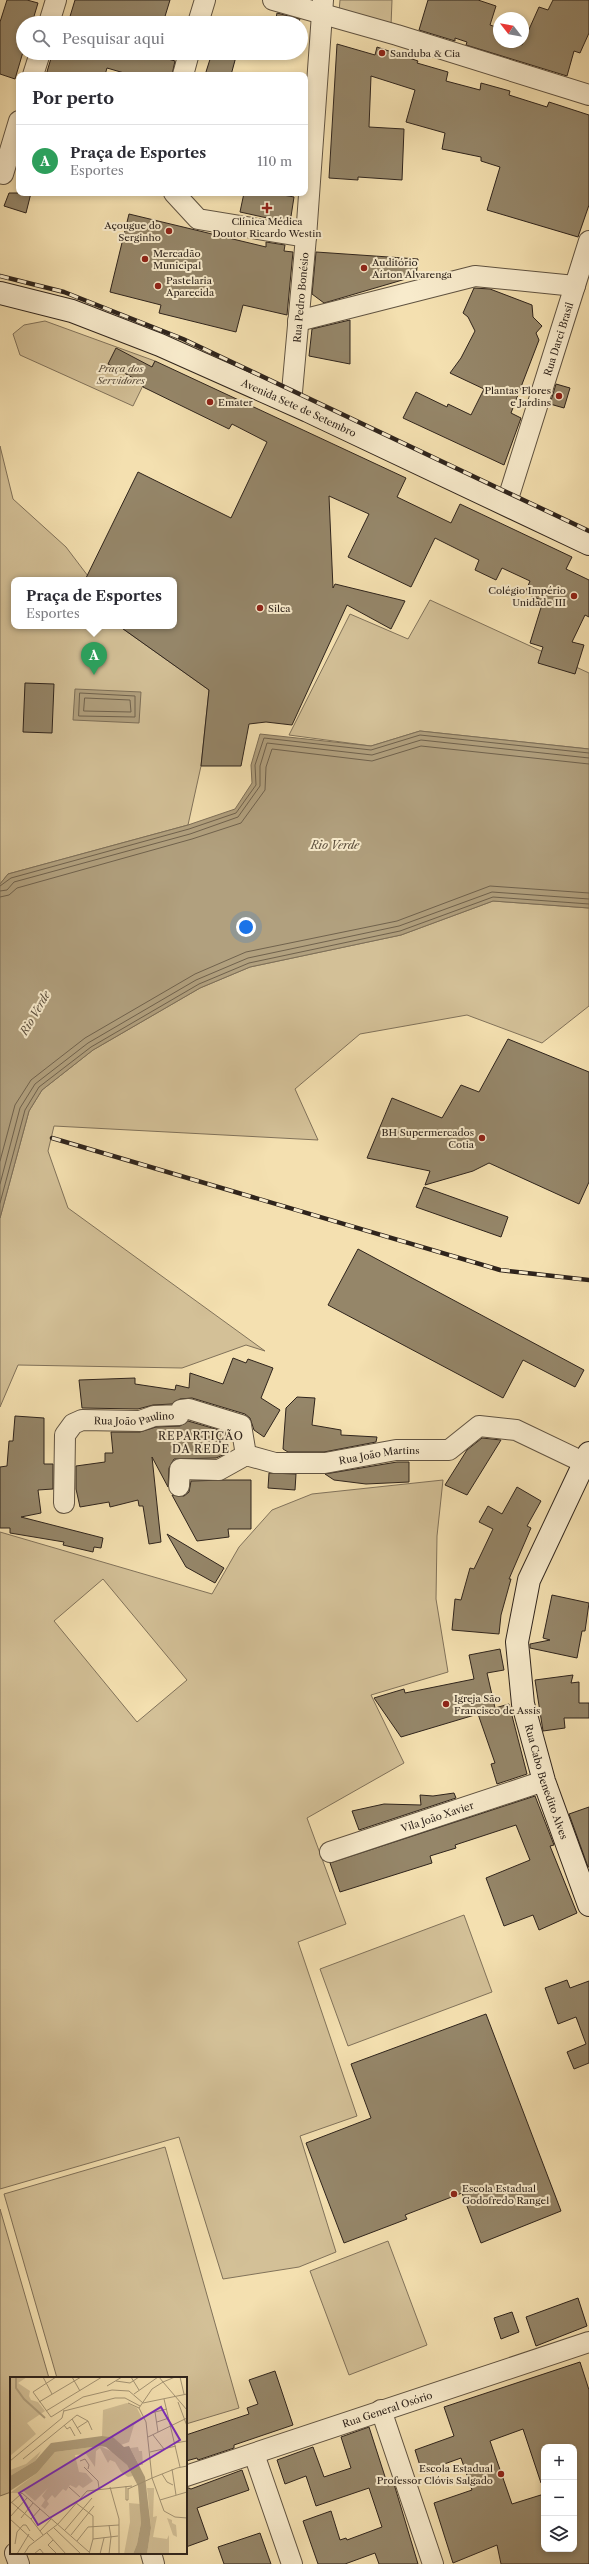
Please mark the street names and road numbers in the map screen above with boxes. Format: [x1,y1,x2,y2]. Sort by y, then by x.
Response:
street label: Rua Pedro Bonésio [290,252,312,343]
street label: Rua Darci Brasil [541,301,576,378]
street label: Avenida Sete de Setembro [238,376,358,440]
street label: Rua João Paulino [94,1409,175,1428]
street label: Rua João Martins [338,1444,420,1467]
street label: Rua Cabo Benedito Alves [522,1723,571,1841]
street label: Vila João Xavier [398,1799,476,1835]
street label: Rua General Osório [341,2389,434,2431]

